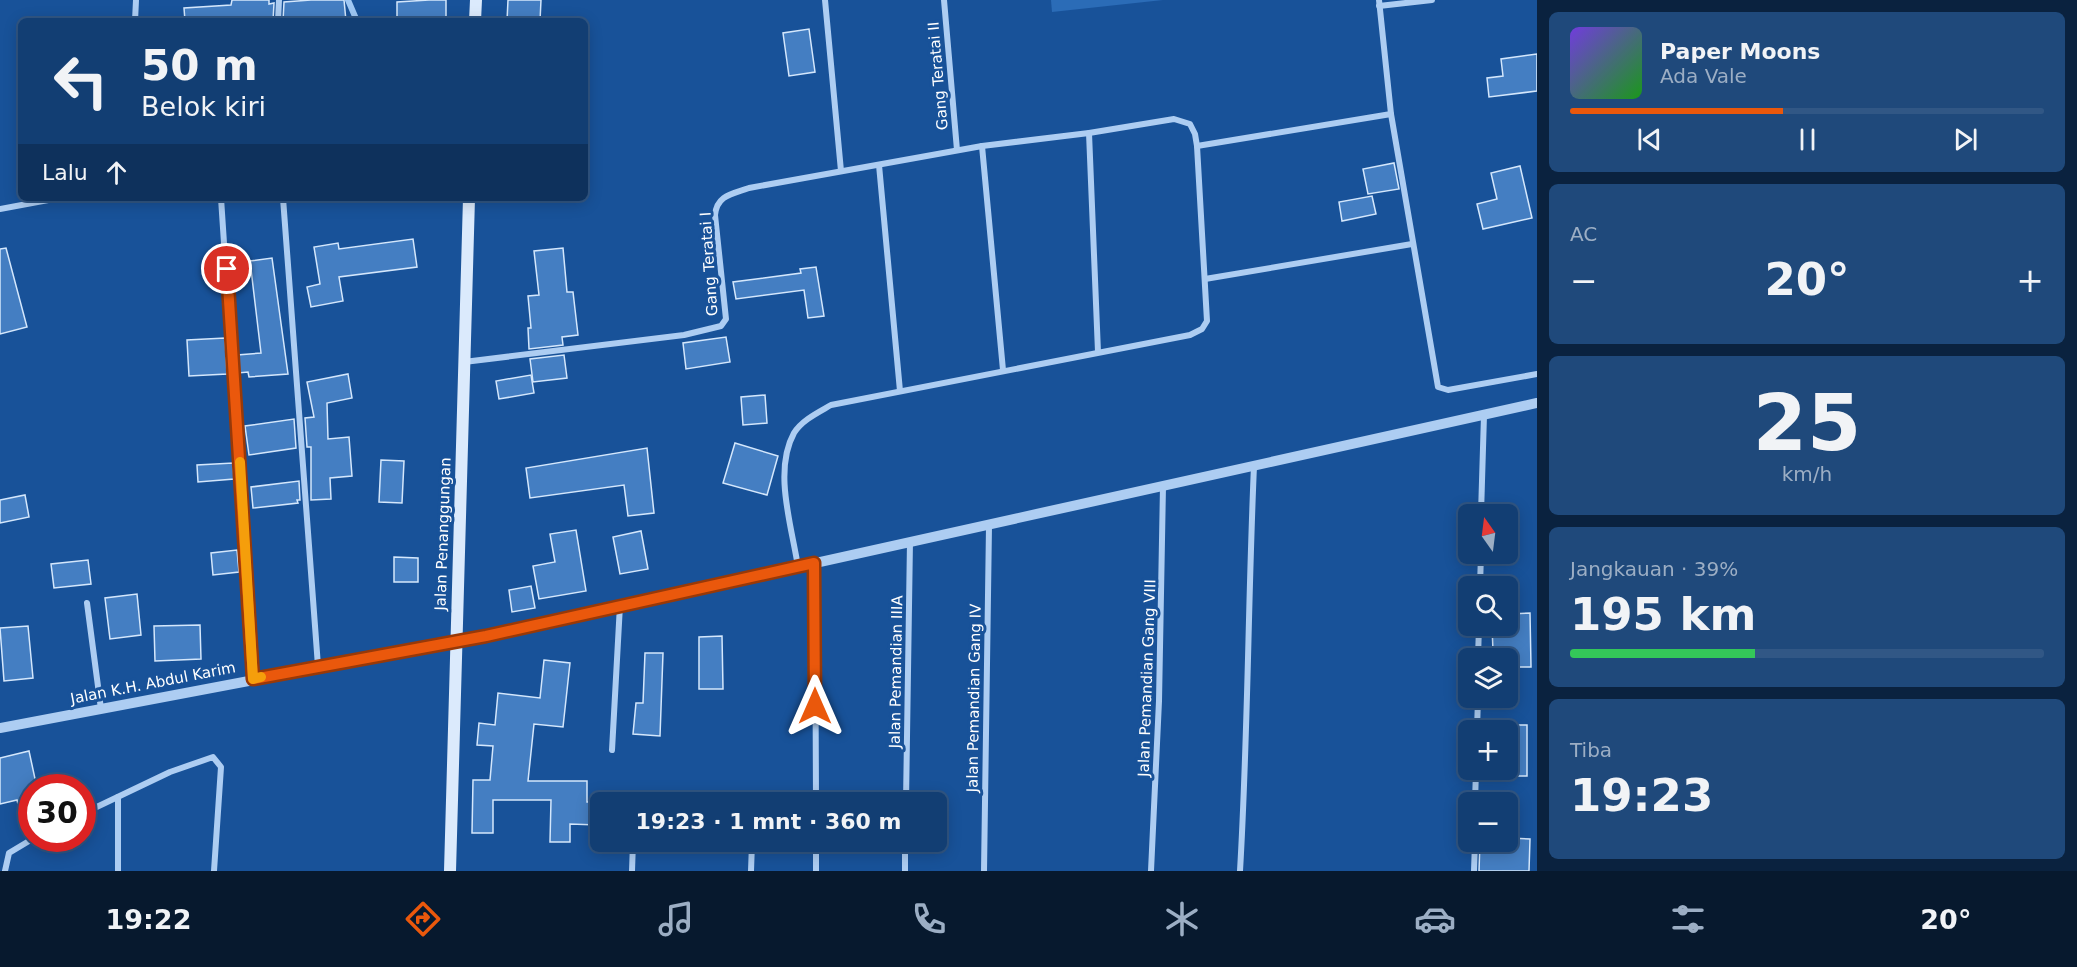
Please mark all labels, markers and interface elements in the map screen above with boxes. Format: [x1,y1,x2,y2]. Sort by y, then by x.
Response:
street label: Gang Teratai II [924,21,952,131]
text: Paper Moons [1660,39,1820,64]
text: 50 m [141,41,258,90]
icon: left [42,42,120,120]
text: Ada Vale [1660,64,1747,88]
text: Belok kiri [141,91,266,122]
icon: previous [1633,123,1666,156]
icon: pause [1791,123,1824,156]
icon: next [1949,123,1982,156]
icon: ahead [100,156,133,189]
text: Lalu [42,160,88,185]
street label: Gang Teratai I [696,211,722,317]
text: AC [1570,222,1597,246]
pin [201,243,252,294]
icon: arrive [210,252,243,285]
text: 20° [1764,253,1850,306]
text: − [1570,261,1598,300]
text: + [2016,261,2044,300]
text: 25 [1753,378,1861,468]
street label: Jalan Penanggungan [431,457,455,612]
text: km/h [1782,462,1832,486]
north arrow [1458,504,1518,564]
map controls [1458,504,1518,852]
text: Jangkauan · 39% [1570,557,1738,581]
button: search [1458,576,1518,636]
street label: Jalan Pemandian Gang VIII [1135,579,1159,778]
text: 195 km [1570,588,1756,641]
street label: Jalan Pemandian IIIA [886,595,906,750]
street label: Jalan Pemandian Gang IV [963,603,985,794]
button: layers [1458,648,1518,708]
street label: Jalan K.H. Abdul Karim [68,658,237,708]
position arrow [783,674,847,738]
button: + [1458,720,1518,780]
text: Tiba [1570,738,1612,762]
text: 19:23 [1570,769,1713,822]
speed limit sign: 30 [18,774,96,852]
button: − [1458,792,1518,852]
text: 19:23 · 1 mnt · 360 m [636,809,901,834]
icon: directions [402,898,444,940]
icon: music [655,898,697,940]
icon: phone [908,898,950,940]
icon: climate [1161,898,1203,940]
icon: car [1414,898,1456,940]
icon: filters [1667,898,1709,940]
text: 19:22 [105,904,191,935]
text: 20° [1920,904,1971,935]

